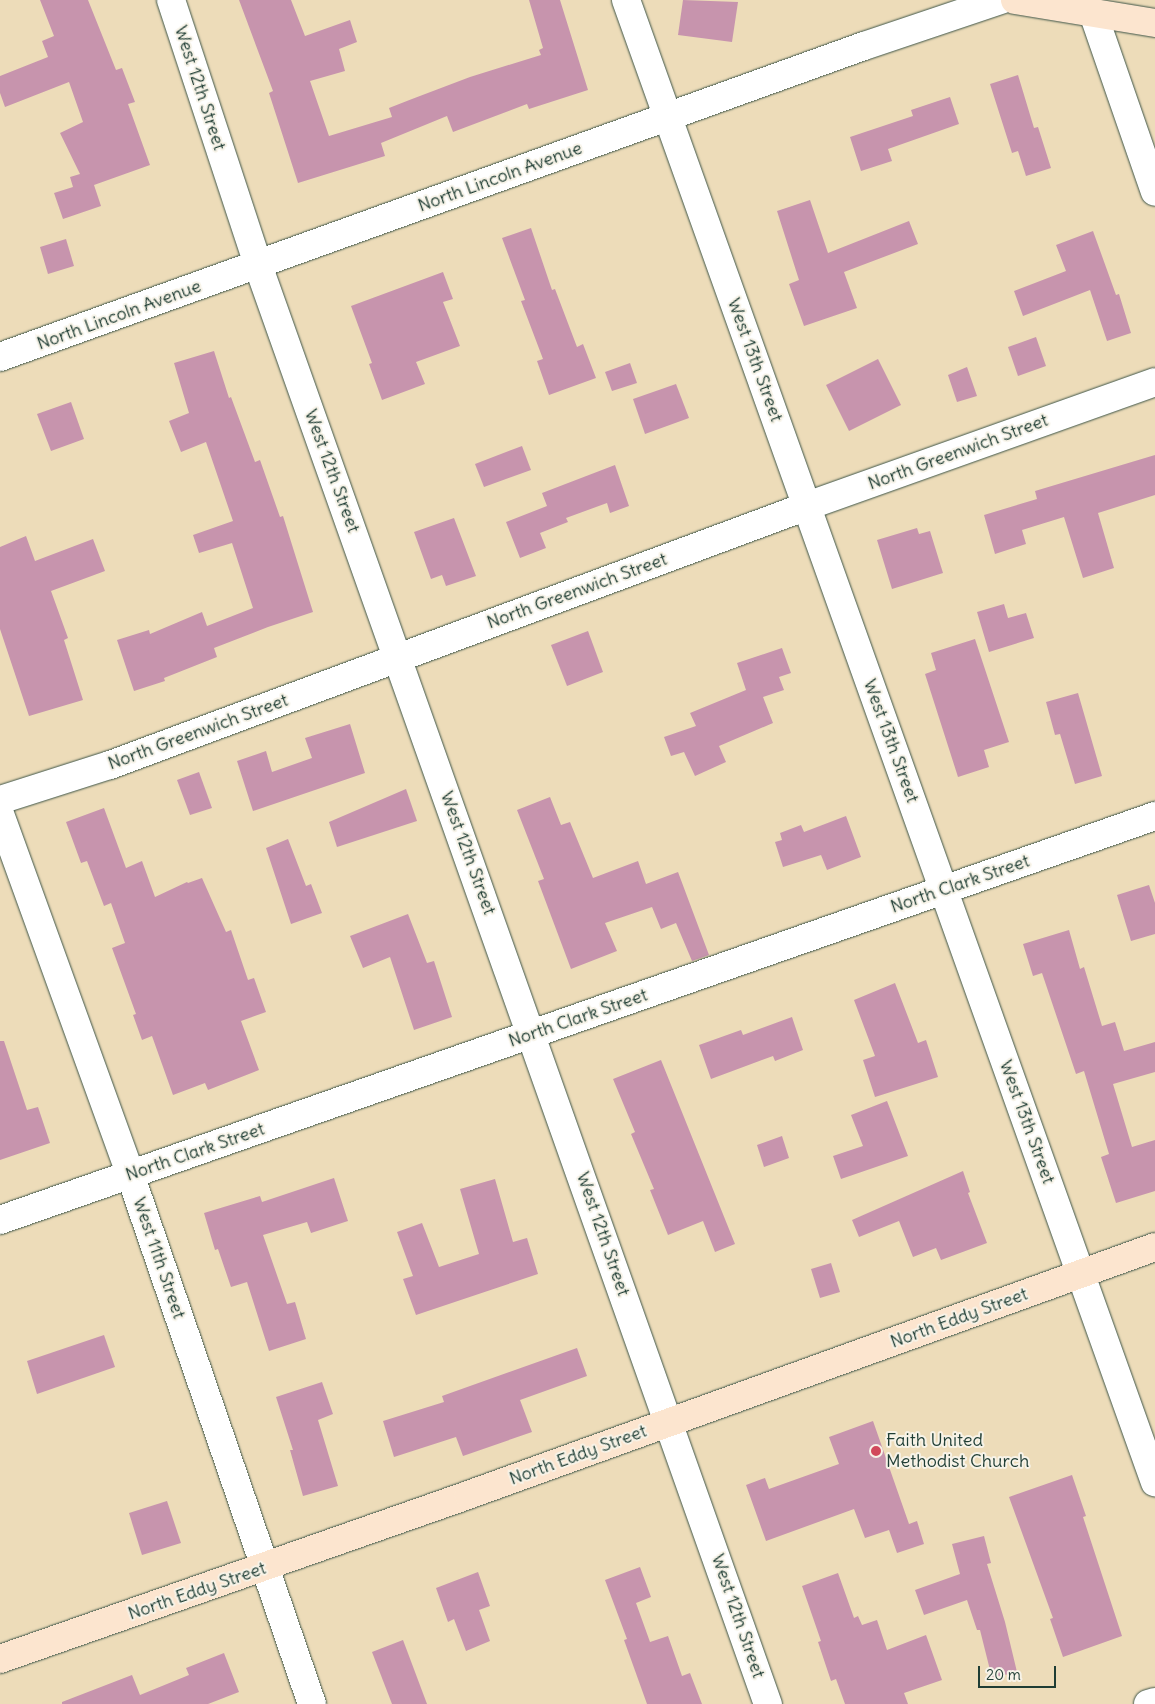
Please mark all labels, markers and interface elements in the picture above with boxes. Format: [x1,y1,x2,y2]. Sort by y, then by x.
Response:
street label: West 12th Street [170,23,230,153]
street label: North Lincoln Avenue [415,137,585,217]
street label: North Lincoln Avenue [34,275,204,355]
street label: West 13th Street [723,295,787,425]
street label: West 12th Street [300,406,364,536]
street label: North Greenwich Street [865,409,1051,495]
street label: North Greenwich Street [484,548,670,634]
street label: West 13th Street [859,676,923,806]
street label: North Greenwich Street [105,689,291,775]
street label: West 12th Street [436,788,500,918]
street label: North Clark Street [888,850,1032,918]
street label: North Clark Street [506,984,650,1052]
street label: West 13th Street [995,1057,1059,1187]
street label: North Clark Street [123,1118,267,1186]
street label: West 12th Street [572,1169,634,1299]
street label: West 11th Street [128,1194,190,1322]
street label: North Eddy Street [887,1283,1031,1353]
street label: North Eddy Street [506,1420,650,1490]
place label: Faith United Methodist Church [886,1430,1029,1472]
marker: Faith United Methodist Church [870,1445,882,1457]
street label: West 12th Street [707,1551,769,1681]
street label: North Eddy Street [125,1557,269,1625]
scale bar [980,1656,1058,1688]
text: 20 m [986,1665,1021,1684]

